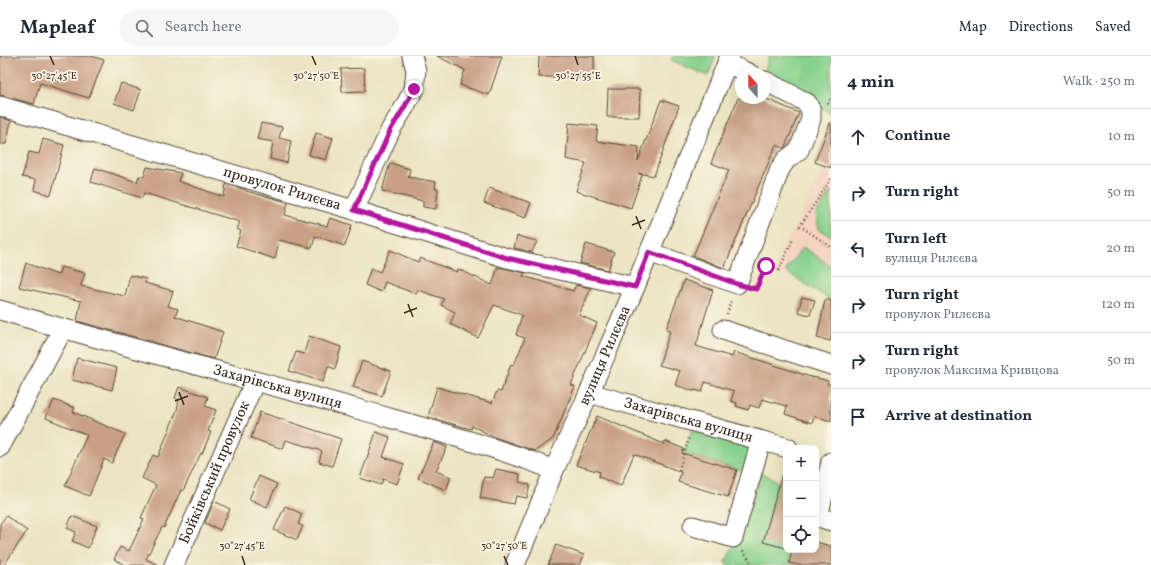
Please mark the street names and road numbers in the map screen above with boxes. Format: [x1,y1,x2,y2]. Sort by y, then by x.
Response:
street label: провулок Рилєєва [221,162,344,216]
street label: вулиця Рилєєва [574,302,636,409]
street label: Захарівська вулиця [210,360,345,415]
street label: Захарівська вулиця [621,393,755,448]
street label: Бойківський провулок [174,398,255,547]

